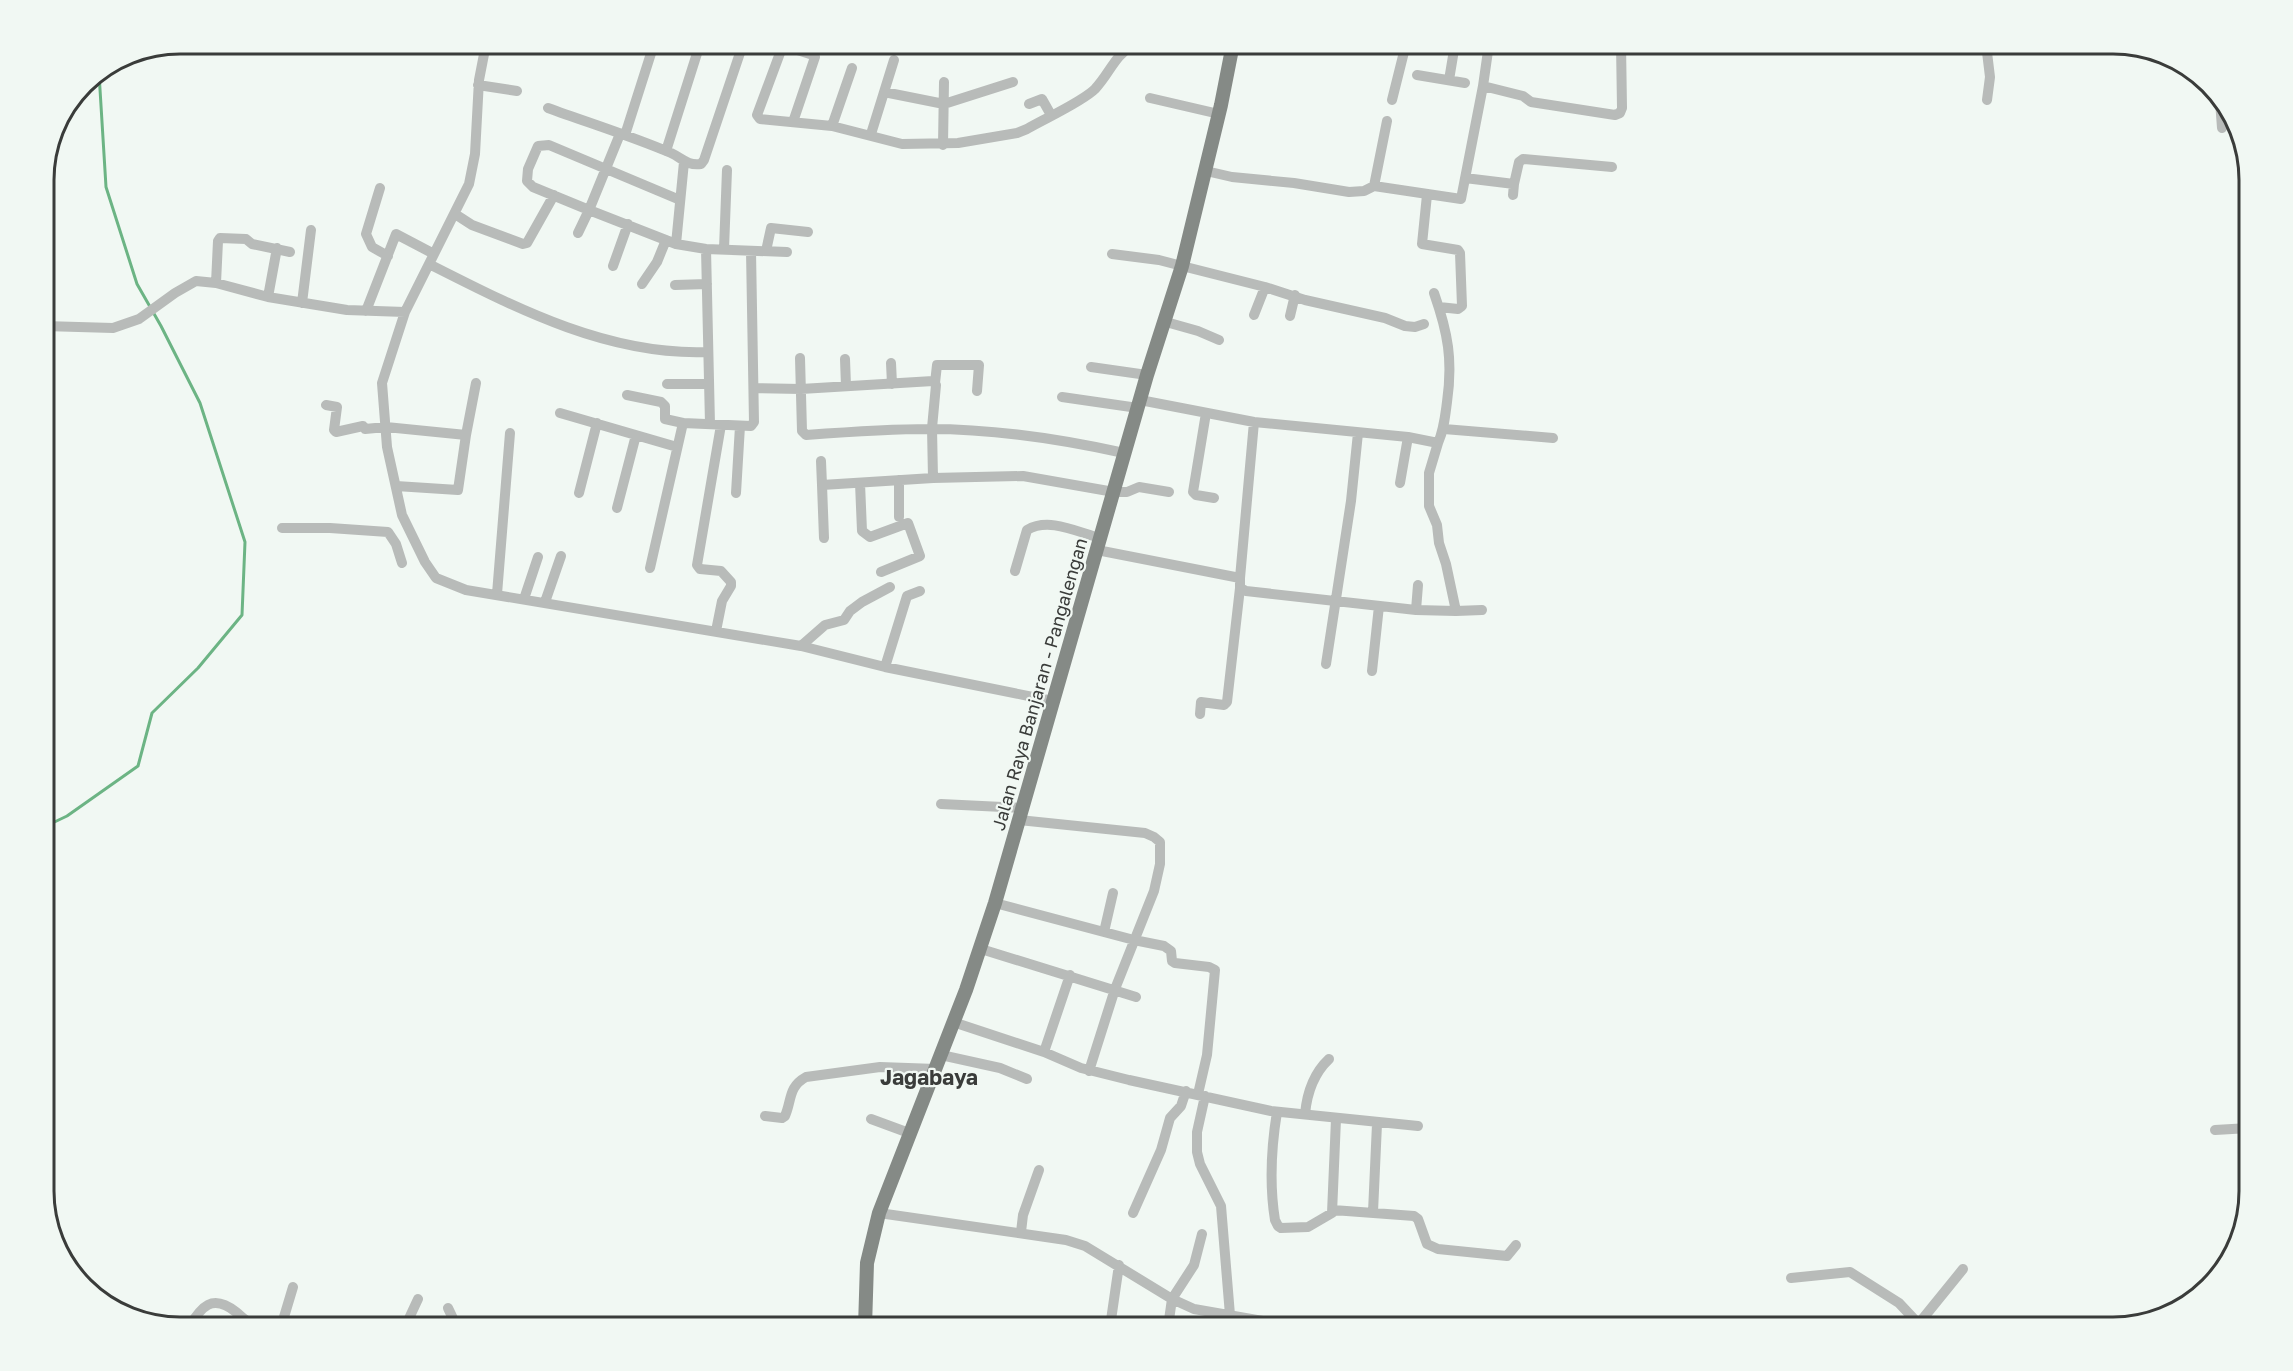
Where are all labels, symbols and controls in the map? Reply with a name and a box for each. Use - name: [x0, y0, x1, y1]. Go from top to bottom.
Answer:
- street label: Jalan Raya Banjaran - Pangalengan: [987, 535, 1091, 833]
- district label: Jagabaya: [880, 1064, 978, 1090]

